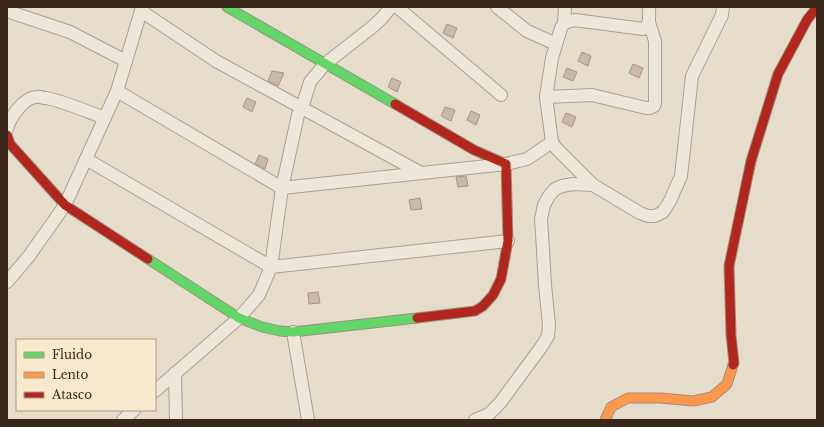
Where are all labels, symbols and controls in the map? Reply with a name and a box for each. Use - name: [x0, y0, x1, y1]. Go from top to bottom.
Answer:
- legend: [16, 339, 156, 411]
- text: Fluido: [52, 347, 92, 362]
- text: Lento: [52, 367, 88, 382]
- text: Atasco: [51, 387, 92, 402]

